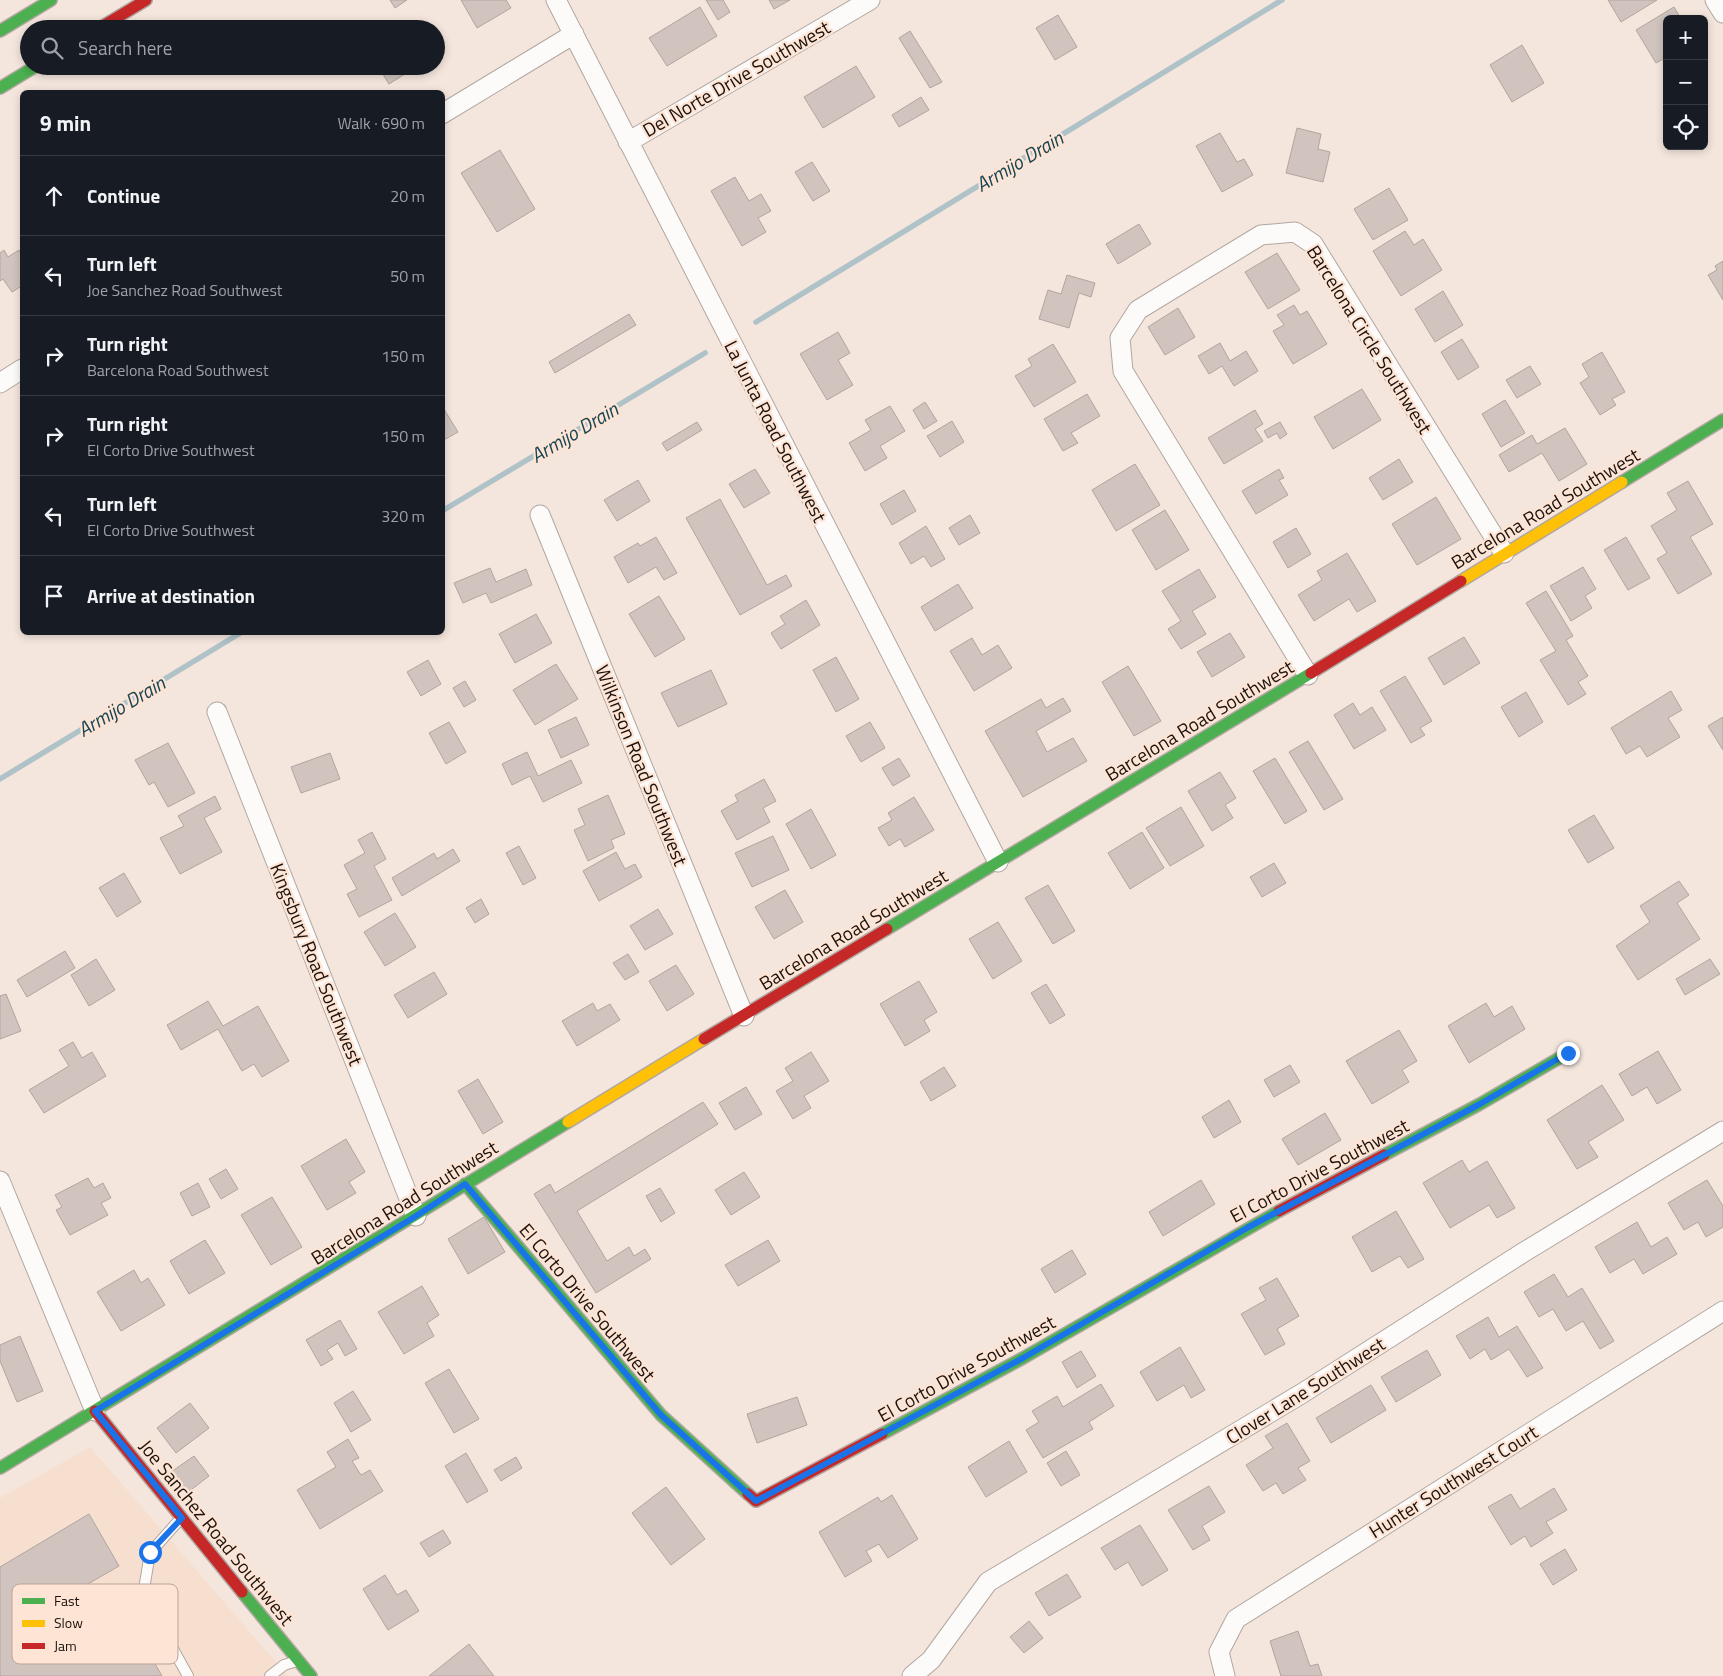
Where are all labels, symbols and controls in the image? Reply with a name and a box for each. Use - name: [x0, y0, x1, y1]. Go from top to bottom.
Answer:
- street label: Del Norte Drive Southwest: [637, 12, 836, 144]
- map controls: [1663, 15, 1708, 150]
- button: +: [1663, 15, 1708, 60]
- search box: [20, 20, 445, 75]
- text: Search here: [78, 33, 172, 62]
- icon: search: [38, 34, 66, 62]
- button: −: [1663, 60, 1708, 105]
- button: locate: [1663, 105, 1708, 150]
- text: 9 min: [40, 107, 91, 139]
- text: Walk · 690 m: [337, 111, 425, 135]
- water label: Armijo Drain: [969, 122, 1070, 199]
- text: Continue: [87, 181, 160, 210]
- icon: ahead: [40, 182, 68, 210]
- text: 20 m: [390, 184, 425, 208]
- street label: Barcelona Circle Southwest: [1300, 239, 1440, 439]
- text: Turn left: [87, 249, 157, 278]
- icon: left: [40, 262, 68, 290]
- text: 50 m: [390, 264, 425, 288]
- text: Joe Sanchez Road Southwest: [87, 278, 282, 302]
- text: Turn right: [87, 329, 168, 358]
- street label: La Junta Road Southwest: [717, 335, 835, 527]
- icon: right: [40, 342, 68, 370]
- text: 150 m: [381, 344, 425, 368]
- text: Barcelona Road Southwest: [87, 358, 269, 382]
- water label: Armijo Drain: [524, 393, 625, 470]
- text: Turn right: [87, 409, 168, 438]
- icon: right: [40, 422, 68, 450]
- text: 150 m: [381, 424, 425, 448]
- text: El Corto Drive Southwest: [87, 438, 255, 462]
- street label: Barcelona Road Southwest: [1445, 440, 1645, 576]
- text: Turn left: [87, 489, 157, 518]
- icon: left: [40, 502, 68, 530]
- text: 320 m: [381, 504, 425, 528]
- text: El Corto Drive Southwest: [87, 518, 255, 542]
- text: Arrive at destination: [87, 581, 255, 610]
- icon: arrive: [40, 582, 68, 610]
- street label: Barcelona Road Southwest: [1099, 652, 1299, 788]
- street label: Wilkinson Road Southwest: [588, 660, 696, 870]
- water label: Armijo Drain: [71, 667, 172, 744]
- street label: Kingsbury Road Southwest: [263, 859, 371, 1070]
- street label: Barcelona Road Southwest: [753, 861, 953, 997]
- route end: [1557, 1042, 1580, 1065]
- street label: El Corto Drive Southwest: [1224, 1110, 1414, 1230]
- street label: Barcelona Road Southwest: [305, 1132, 503, 1271]
- street label: El Corto Drive Southwest: [513, 1216, 663, 1388]
- street label: El Corto Drive Southwest: [872, 1307, 1060, 1429]
- street label: Clover Lane Southwest: [1220, 1329, 1391, 1451]
- street label: Hunter Southwest Court: [1363, 1417, 1543, 1545]
- street label: Joe Sanchez Road Southwest: [133, 1433, 302, 1632]
- route start: [139, 1541, 162, 1564]
- legend: [12, 1584, 178, 1664]
- text: Fast: [54, 1590, 79, 1611]
- text: Slow: [54, 1612, 83, 1633]
- text: Jam: [54, 1635, 77, 1656]

